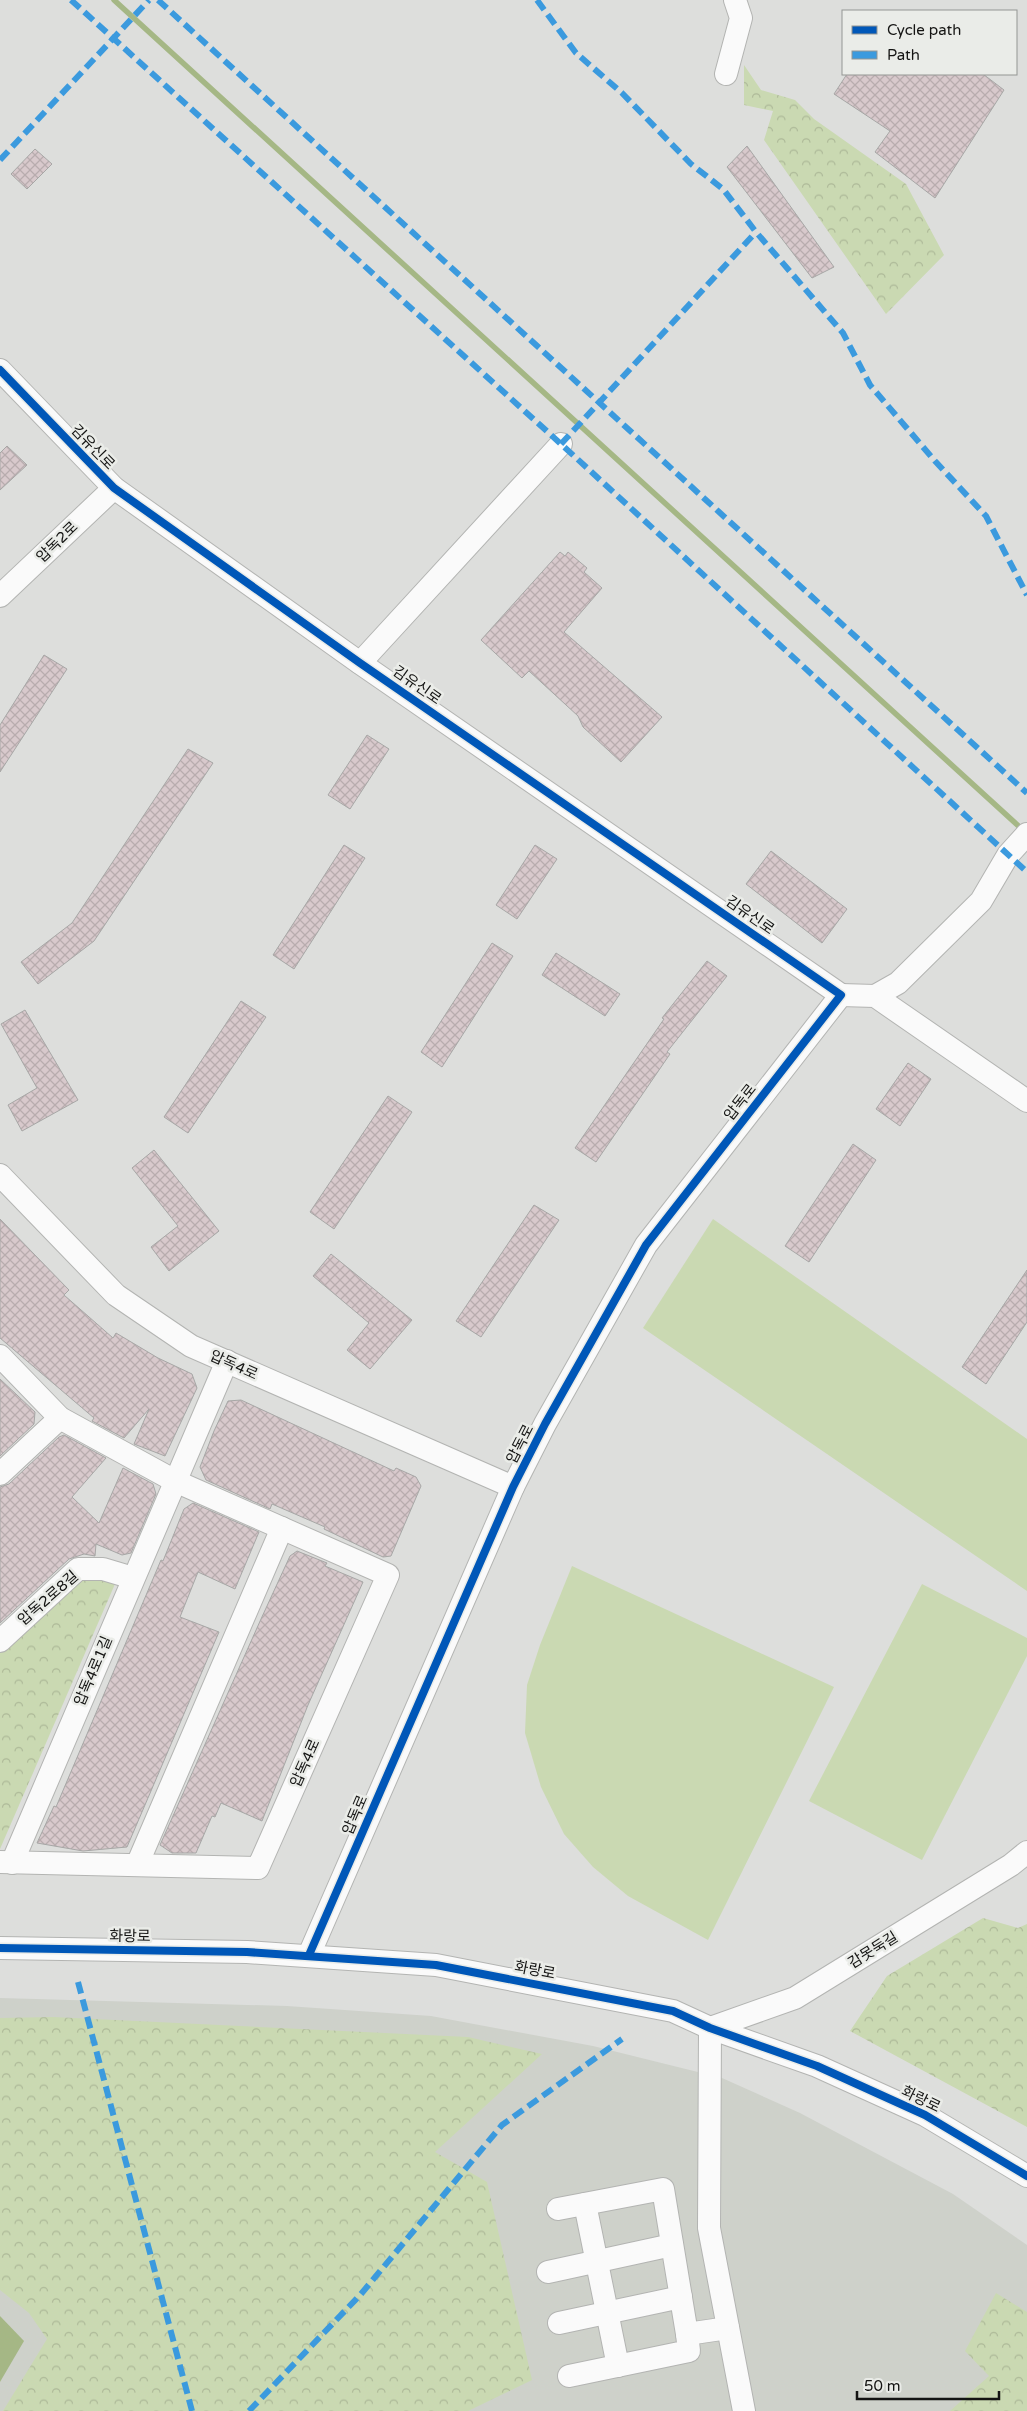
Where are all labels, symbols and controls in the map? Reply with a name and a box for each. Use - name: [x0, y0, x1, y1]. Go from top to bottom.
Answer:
- legend: [842, 10, 1017, 75]
- text: Cycle path: [887, 21, 961, 39]
- text: Path: [887, 46, 920, 64]
- street label: 김유신로: [67, 421, 119, 473]
- street label: 압독2로: [32, 518, 82, 566]
- street label: 김유신로: [389, 662, 445, 708]
- street label: 김유신로: [722, 892, 778, 938]
- street label: 압독로: [720, 1080, 760, 1124]
- street label: 압독4로: [207, 1346, 261, 1384]
- street label: 압독로: [503, 1421, 537, 1467]
- street label: 압독2로8길: [14, 1567, 82, 1629]
- street label: 압독4로1길: [70, 1633, 116, 1709]
- street label: 압독4로: [286, 1736, 324, 1790]
- street label: 압독로: [339, 1792, 371, 1838]
- street label: 화랑로: [109, 1927, 151, 1945]
- street label: 감못둑길: [845, 1928, 901, 1972]
- street label: 화랑로: [513, 1957, 557, 1983]
- street label: 화랑로: [898, 2082, 944, 2116]
- scale bar: [857, 2368, 1000, 2400]
- text: 50 m: [864, 2377, 901, 2395]

